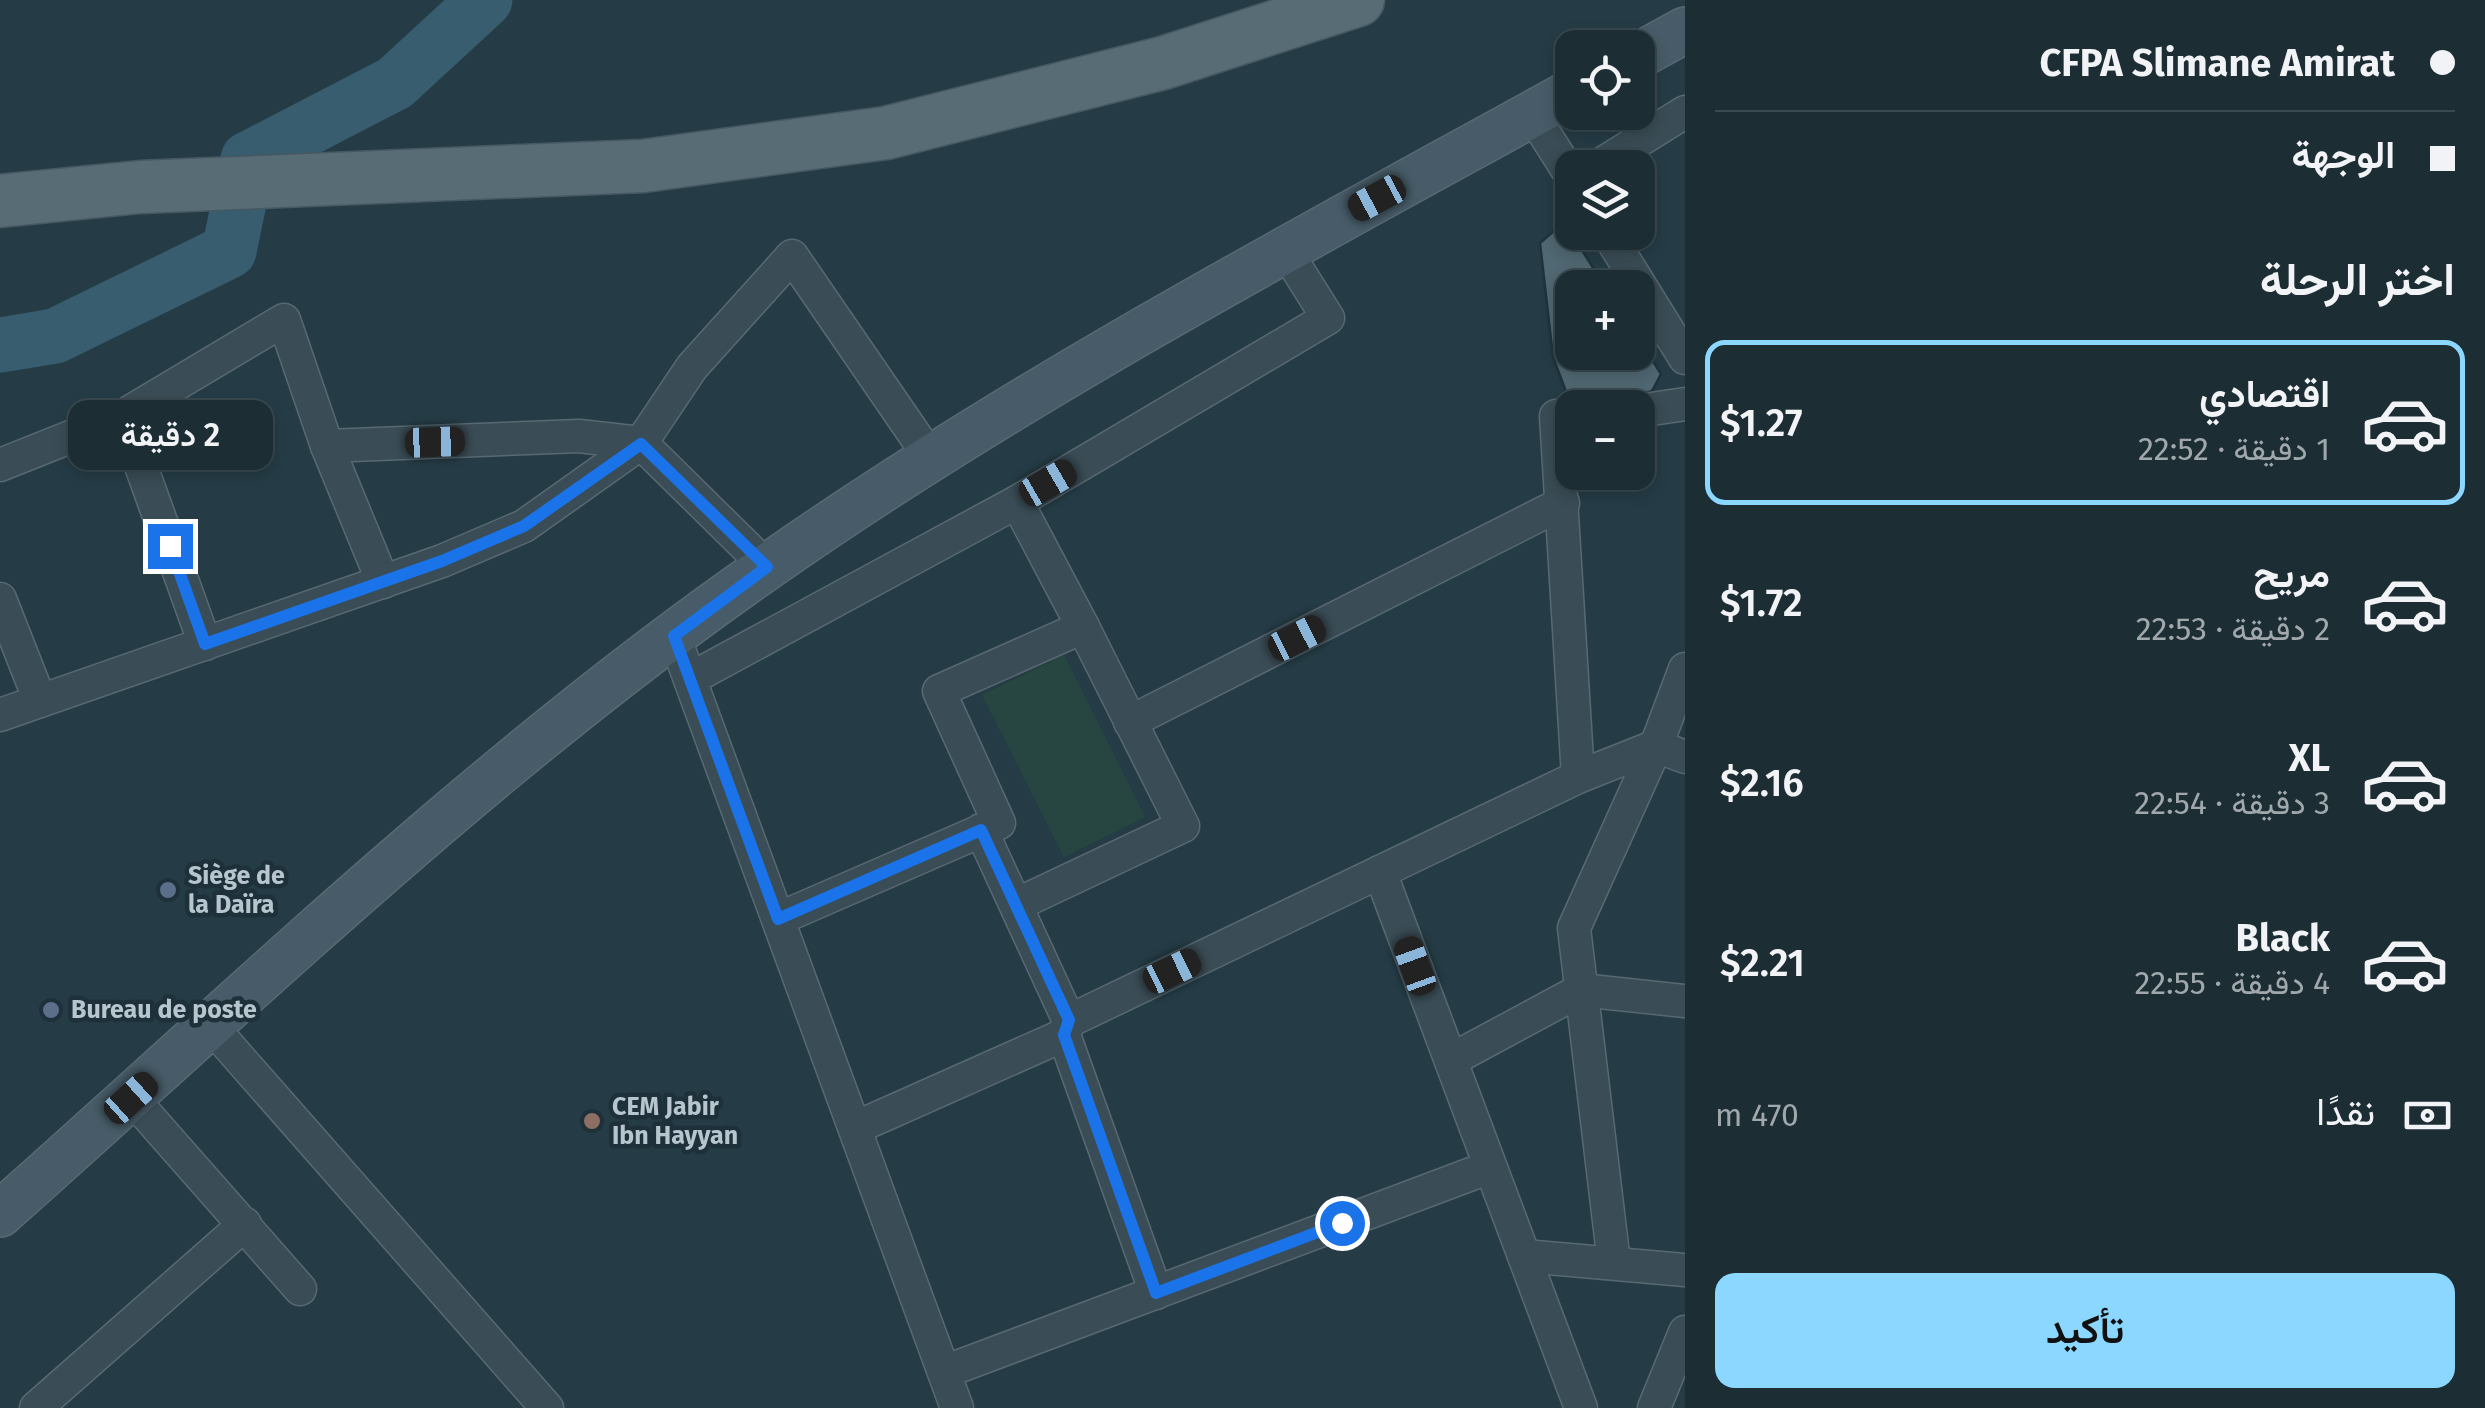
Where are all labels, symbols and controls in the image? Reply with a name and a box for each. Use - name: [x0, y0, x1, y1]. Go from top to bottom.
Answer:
- map controls: [1555, 30, 1655, 490]
- button: locate: [1555, 30, 1655, 130]
- text: CFPA Slimane Amirat: [2039, 40, 2395, 86]
- text: الوجهة: [2292, 132, 2395, 178]
- button: layers: [1555, 150, 1655, 250]
- car: [1343, 171, 1411, 225]
- text: اختر الرحلة: [2260, 253, 2455, 307]
- button: +: [1555, 270, 1655, 370]
- text: اقتصادي: [2199, 371, 2330, 417]
- icon: car: [2360, 378, 2450, 468]
- button: −: [1555, 390, 1655, 490]
- text: $1.27: [1720, 400, 1803, 446]
- callout: 2 دقيقة: [68, 401, 272, 471]
- text: 2 دقيقة: [121, 416, 220, 454]
- car: [404, 426, 466, 458]
- text: 1 دقيقة · 22:52: [2138, 430, 2330, 468]
- car: [1015, 455, 1081, 511]
- route end: [148, 524, 193, 569]
- text: مريح: [2254, 551, 2330, 597]
- icon: car: [2360, 558, 2450, 648]
- text: $1.72: [1720, 580, 1803, 626]
- text: 2 دقيقة · 22:53: [2136, 610, 2330, 648]
- car: [1263, 611, 1331, 665]
- text: XL: [2288, 735, 2330, 781]
- icon: car: [2360, 738, 2450, 828]
- text: $2.16: [1720, 760, 1804, 806]
- text: 3 دقيقة · 22:54: [2134, 784, 2330, 822]
- place label: Siège de la Daïra: [188, 861, 285, 920]
- marker: Siège de la Daïra: [157, 879, 179, 901]
- text: Black: [2235, 915, 2330, 961]
- icon: car: [2360, 918, 2450, 1008]
- car: [1391, 933, 1439, 999]
- text: $2.21: [1720, 940, 1805, 986]
- car: [1138, 944, 1206, 998]
- text: 4 دقيقة · 22:55: [2134, 964, 2330, 1002]
- place label: Bureau de poste: [71, 995, 257, 1025]
- marker: Bureau de poste: [40, 999, 62, 1021]
- car: [99, 1067, 163, 1129]
- icon: cash: [2400, 1088, 2455, 1143]
- text: نقدًا: [2316, 1089, 2375, 1135]
- place label: CEM Jabir Ibn Hayyan: [612, 1092, 738, 1151]
- text: 470 m: [1715, 1096, 1799, 1134]
- marker: CEM Jabir Ibn Hayyan: [581, 1110, 603, 1132]
- route start: [1320, 1201, 1365, 1246]
- button: تأكيد: [1715, 1273, 2455, 1388]

